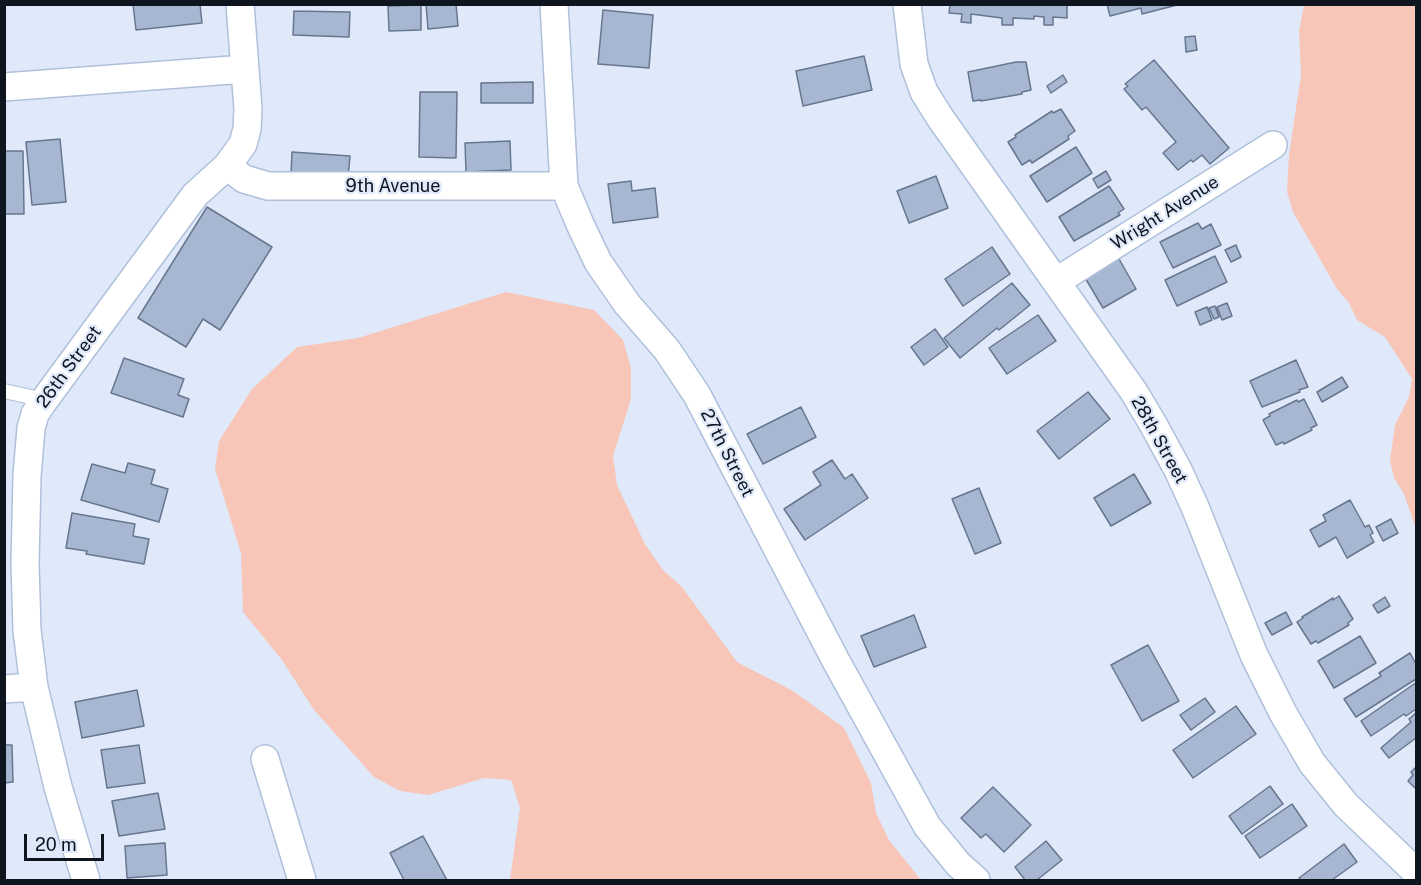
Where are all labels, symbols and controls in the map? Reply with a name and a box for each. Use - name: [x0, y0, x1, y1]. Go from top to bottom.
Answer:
- street label: Wright Avenue: [1107, 171, 1223, 255]
- street label: 9th Avenue: [346, 175, 440, 197]
- street label: 26th Street: [32, 322, 106, 412]
- street label: 28th Street: [1126, 392, 1192, 488]
- street label: 27th Street: [696, 405, 758, 501]
- scale bar: [27, 822, 106, 860]
- text: 20 m: [35, 834, 77, 855]

